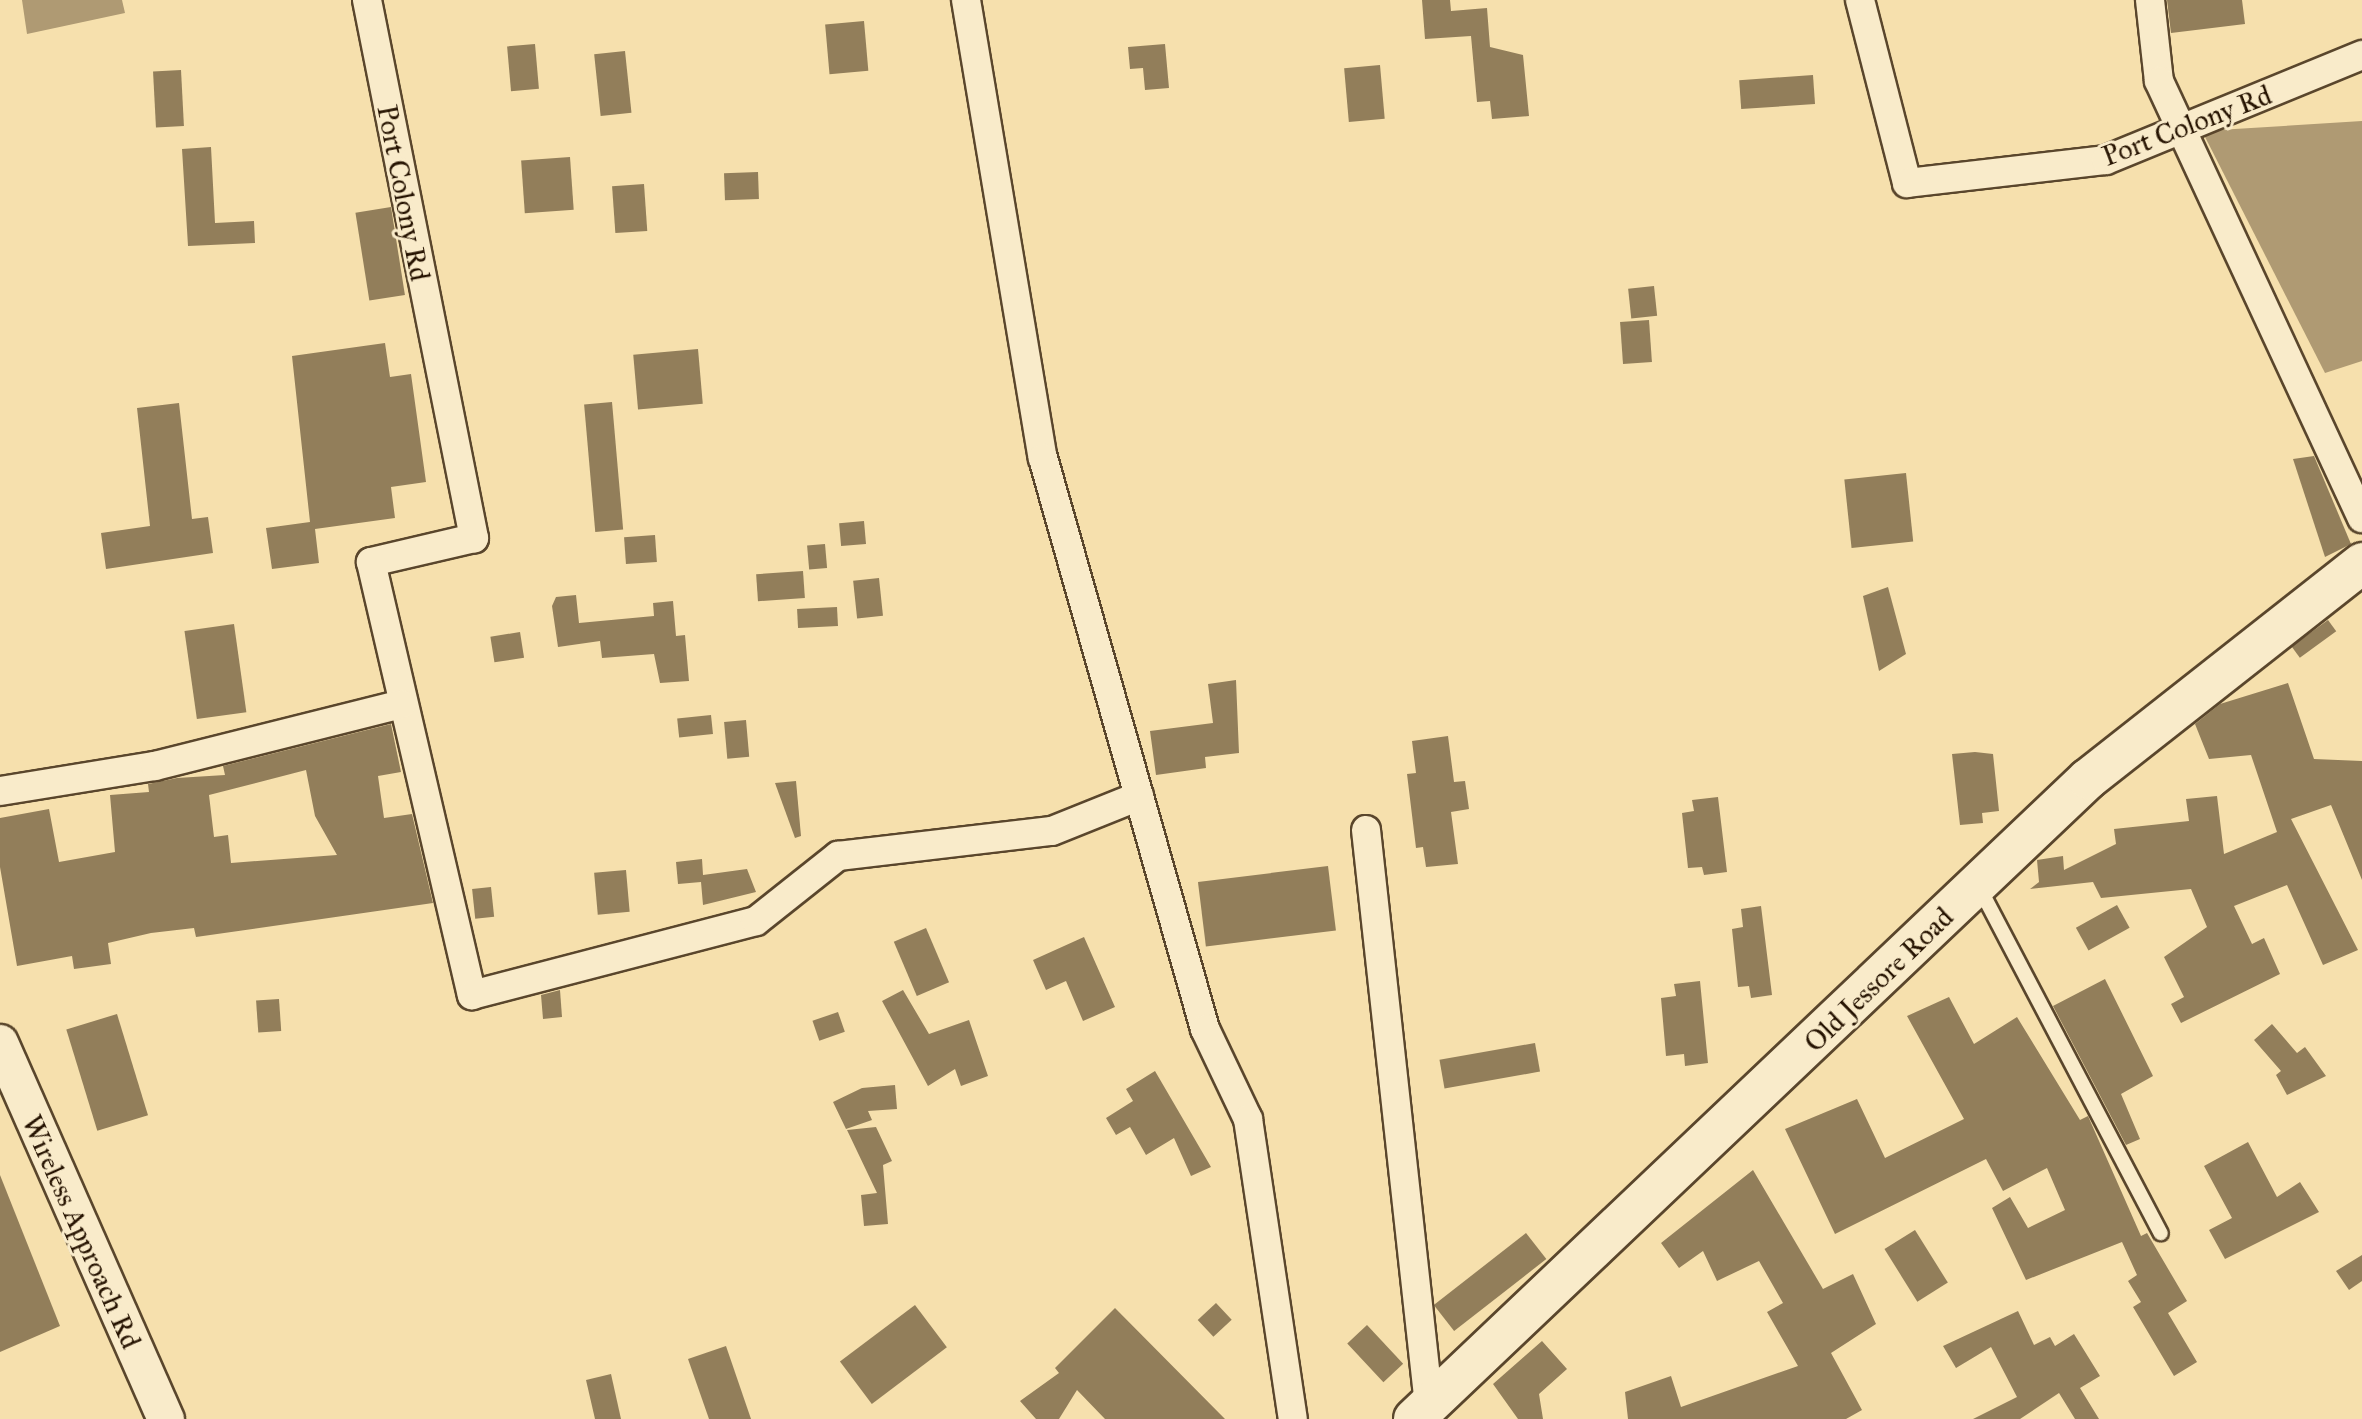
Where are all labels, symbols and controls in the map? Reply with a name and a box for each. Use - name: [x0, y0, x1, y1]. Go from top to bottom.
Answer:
- street label: Port Colony Rd: [2098, 78, 2276, 174]
- street label: Port Colony Rd: [369, 102, 437, 284]
- street label: Old Jessore Road: [1798, 901, 1960, 1059]
- street label: Wireless Approach Rd: [14, 1110, 148, 1354]

